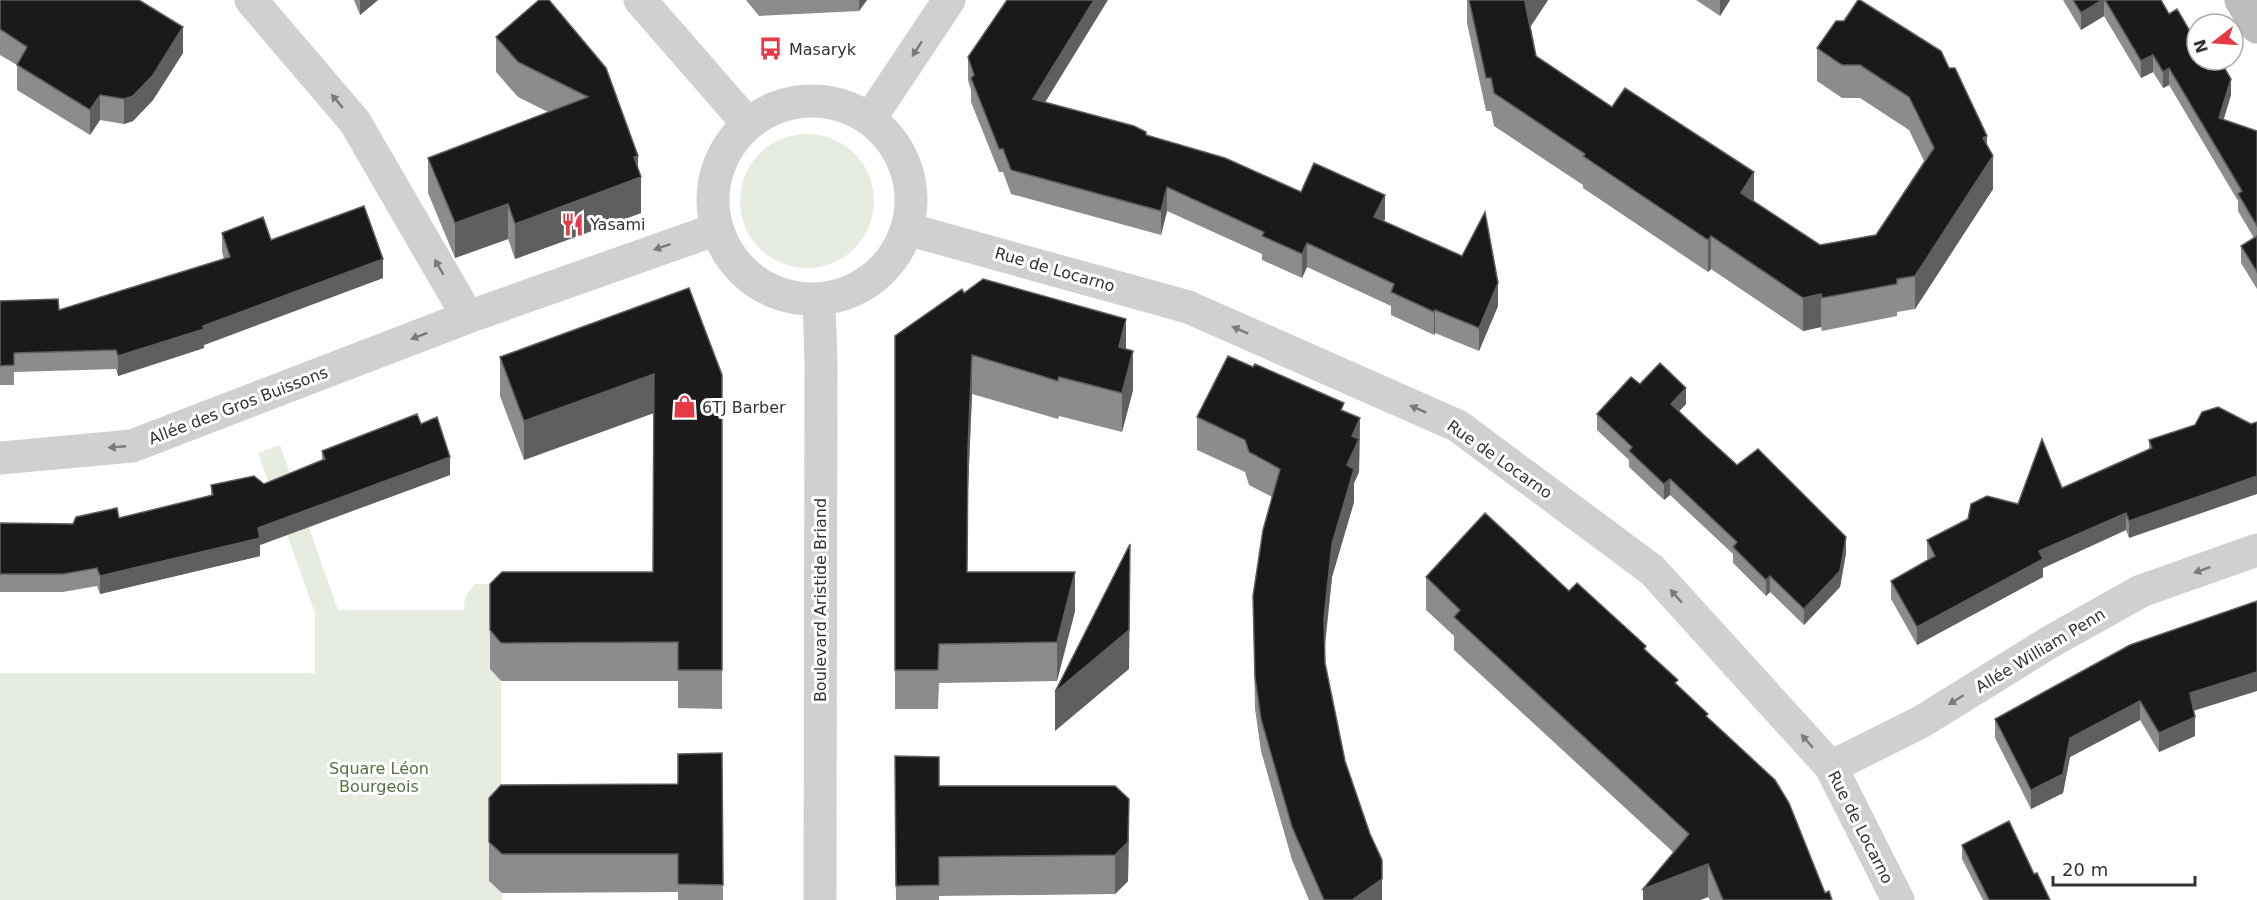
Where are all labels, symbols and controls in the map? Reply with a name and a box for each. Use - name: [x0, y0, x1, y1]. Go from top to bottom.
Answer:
- north arrow: [2185, 12, 2245, 72]
- bus stop icon: Masaryk: [758, 36, 784, 62]
- text: N: [2190, 37, 2212, 55]
- place label: Masaryk: [789, 40, 857, 59]
- one-way arrow: [912, 41, 923, 57]
- one-way arrow: [330, 93, 343, 109]
- restaurant icon: Yasami: [559, 211, 585, 237]
- place label: Yasami: [589, 215, 646, 234]
- one-way arrow: [652, 243, 670, 253]
- street label: Rue de Locarno: [993, 243, 1117, 296]
- one-way arrow: [434, 258, 444, 275]
- one-way arrow: [1231, 325, 1248, 334]
- one-way arrow: [410, 332, 428, 341]
- street label: Allée des Gros Buissons: [146, 362, 330, 448]
- shop icon: 6TJ Barber: [671, 394, 697, 420]
- place label: 6TJ Barber: [702, 398, 786, 417]
- one-way arrow: [1409, 404, 1426, 413]
- street label: Rue de Locarno: [1444, 416, 1556, 503]
- one-way arrow: [108, 443, 127, 452]
- street label: Boulevard Aristide Briand: [811, 498, 830, 702]
- one-way arrow: [2193, 565, 2211, 575]
- one-way arrow: [1670, 589, 1683, 604]
- street label: Allée William Penn: [1972, 604, 2108, 697]
- one-way arrow: [1948, 694, 1964, 705]
- one-way arrow: [1800, 733, 1814, 748]
- park label: Square Léon Bourgeois: [329, 759, 429, 796]
- street label: Rue de Locarno: [1824, 768, 1897, 887]
- scale bar: [2053, 849, 2196, 887]
- text: 20 m: [2062, 859, 2108, 880]

